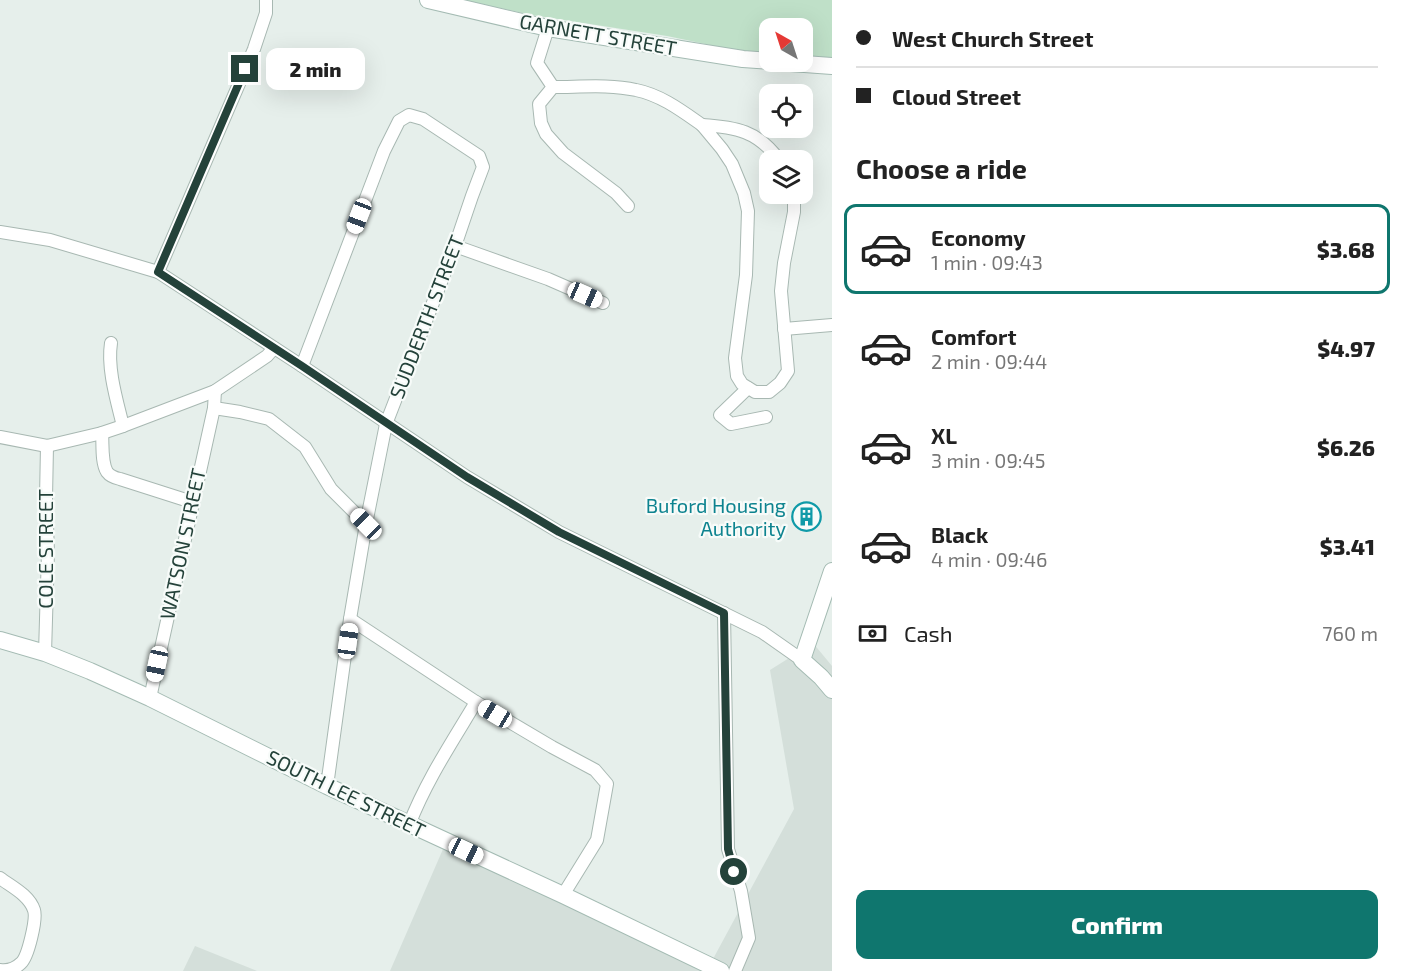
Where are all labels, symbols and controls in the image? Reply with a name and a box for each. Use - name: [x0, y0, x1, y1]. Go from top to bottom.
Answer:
- street label: GARNETT STREET: [518, 8, 679, 60]
- north arrow: [759, 18, 813, 72]
- map controls: [759, 18, 813, 204]
- text: West Church Street: [892, 25, 1093, 51]
- callout: 2 min: [266, 48, 365, 90]
- route end: [231, 55, 258, 82]
- text: 2 min: [290, 57, 341, 81]
- text: Cloud Street: [892, 83, 1021, 109]
- button: locate: [759, 84, 813, 138]
- button: layers: [759, 150, 813, 204]
- text: Choose a ride: [856, 152, 1027, 184]
- car: [344, 196, 374, 236]
- icon: car: [859, 222, 913, 276]
- text: Economy: [931, 224, 1026, 250]
- street label: SUDDERTH STREET: [384, 231, 468, 402]
- text: $3.68: [1317, 236, 1375, 262]
- text: 1 min · 09:43: [931, 250, 1043, 274]
- car: [565, 279, 605, 311]
- icon: car: [859, 321, 913, 375]
- text: Comfort: [931, 323, 1016, 349]
- text: $4.97: [1317, 335, 1375, 361]
- text: 2 min · 09:44: [931, 349, 1047, 373]
- icon: car: [859, 420, 913, 474]
- text: XL: [931, 422, 957, 448]
- text: $6.26: [1317, 434, 1375, 460]
- text: 3 min · 09:45: [931, 448, 1046, 472]
- street label: WATSON STREET: [154, 466, 210, 621]
- street label: COLE STREET: [33, 489, 57, 609]
- place label: Buford Housing Authority: [646, 493, 786, 540]
- building icon: Buford Housing Authority: [791, 501, 823, 533]
- car: [347, 505, 385, 543]
- icon: car: [859, 519, 913, 573]
- text: Black: [931, 521, 988, 547]
- text: $3.41: [1320, 533, 1375, 559]
- text: 4 min · 09:46: [931, 547, 1047, 571]
- icon: cash: [856, 617, 889, 650]
- text: Cash: [904, 620, 953, 646]
- text: 760 m: [1322, 621, 1378, 645]
- car: [337, 622, 359, 660]
- car: [144, 645, 170, 683]
- car: [475, 697, 515, 731]
- street label: SOUTH LEE STREET: [263, 744, 430, 842]
- car: [446, 835, 486, 867]
- route start: [720, 858, 747, 885]
- button: Confirm: [856, 890, 1378, 959]

